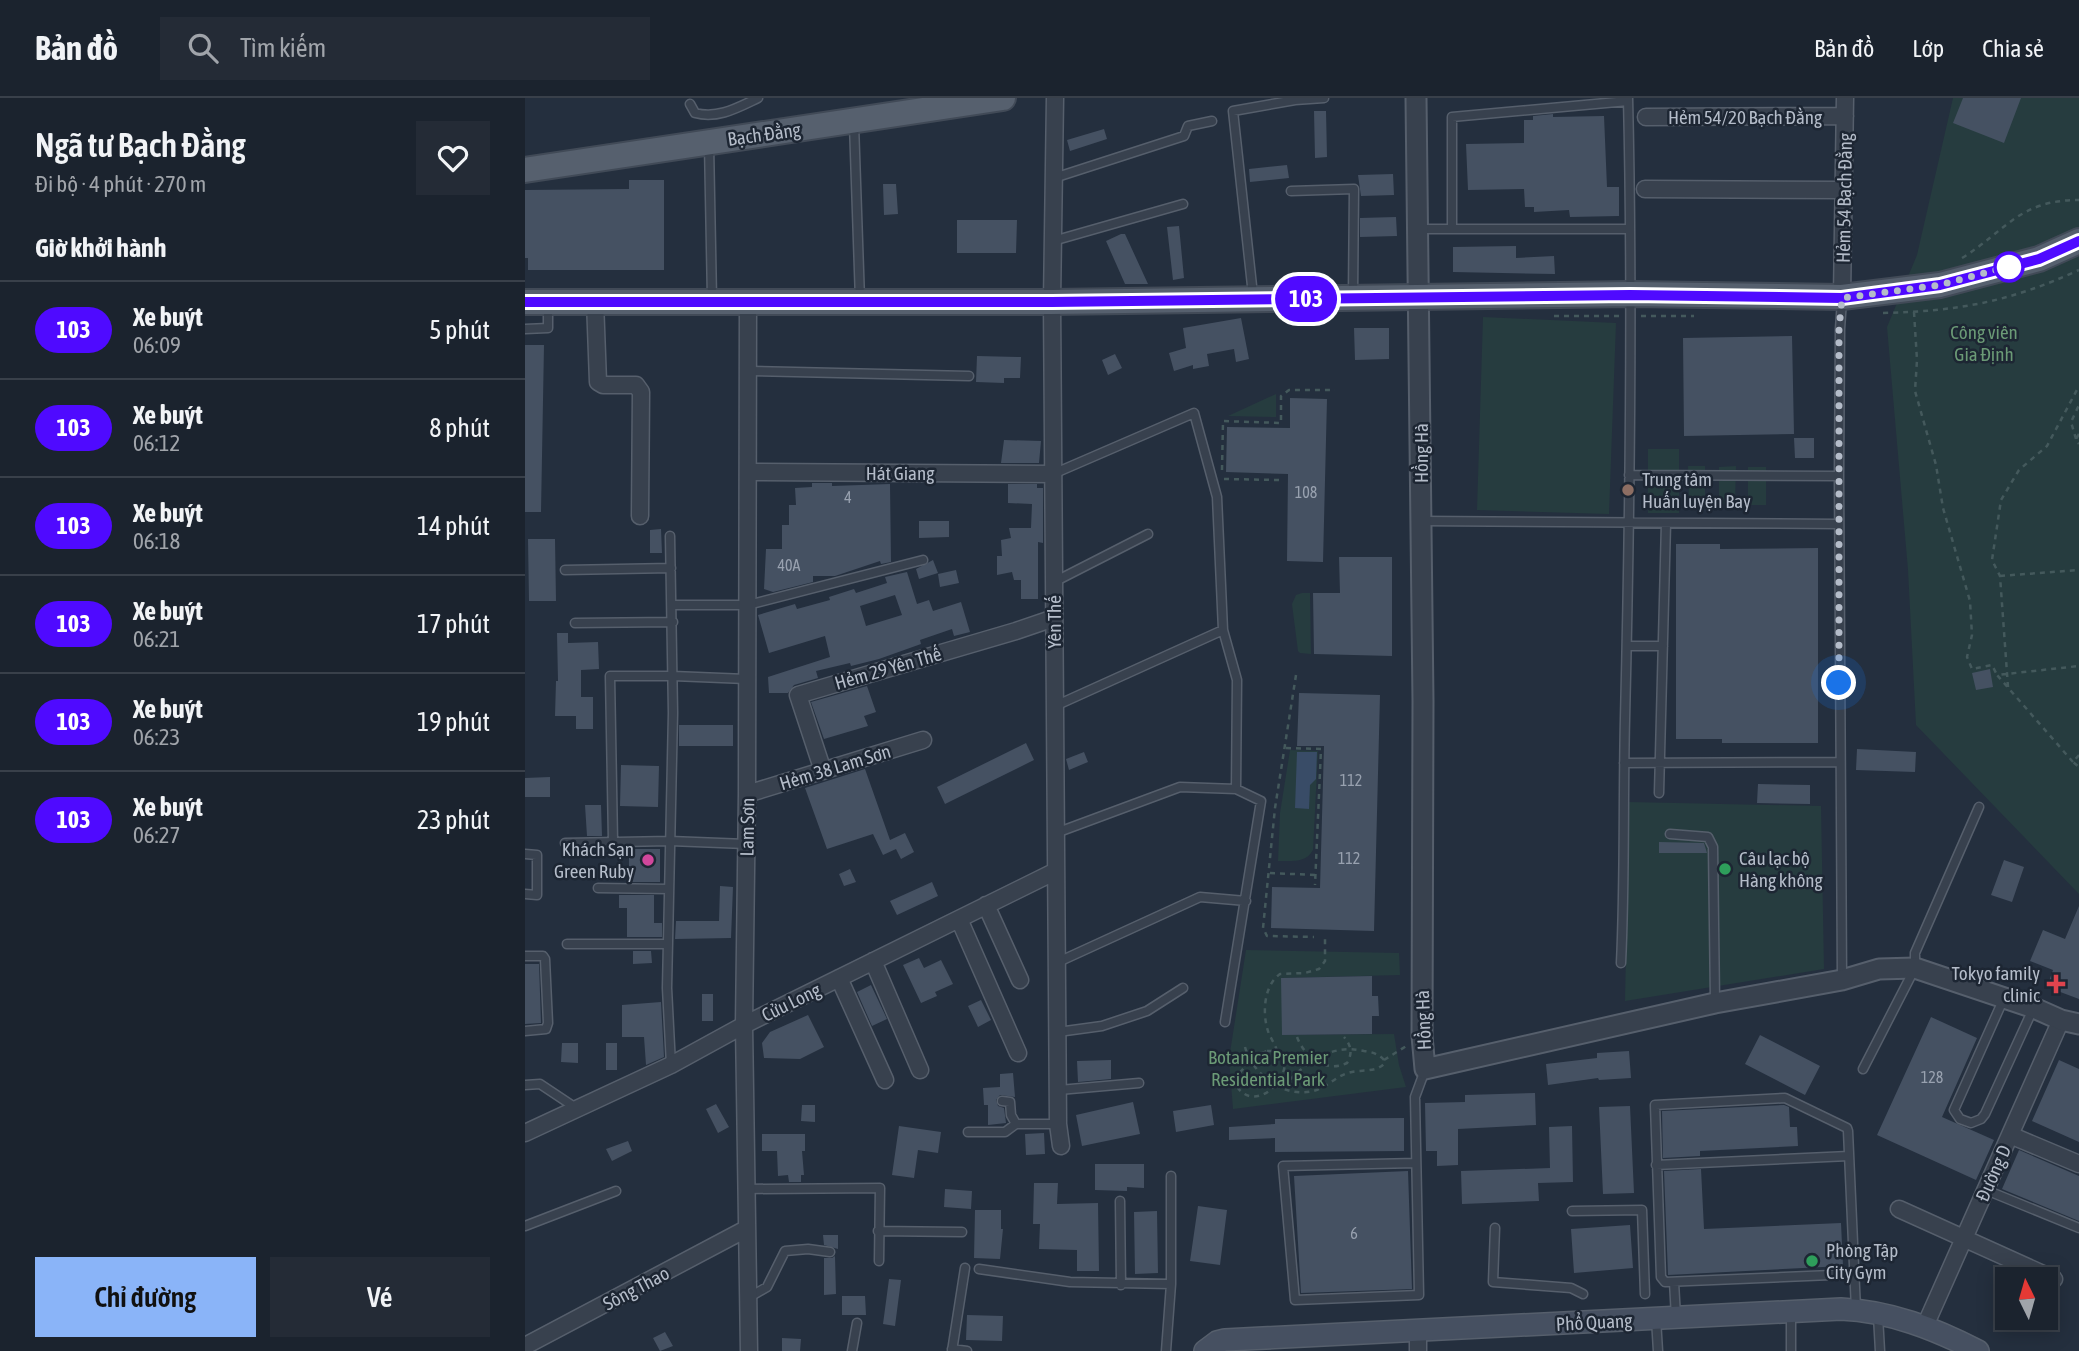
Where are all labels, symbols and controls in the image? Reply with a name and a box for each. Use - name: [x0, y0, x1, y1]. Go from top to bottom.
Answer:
- search box: [160, 17, 650, 80]
- text: Bản đồ: [35, 29, 118, 67]
- icon: search: [184, 29, 222, 67]
- text: Tìm kiếm: [240, 33, 326, 63]
- text: Bản đồ: [1814, 35, 1874, 62]
- text: Lớp: [1912, 35, 1944, 62]
- text: Chia sẻ: [1982, 35, 2044, 62]
- street label: Hẻm 54/20 Bạch Đằng: [1668, 106, 1823, 128]
- street label: Bạch Đằng: [726, 118, 803, 150]
- button: heart: [416, 121, 490, 195]
- text: Ngã tư Bạch Đằng: [35, 126, 246, 164]
- street label: Hẻm 54 Bạch Đằng: [1832, 132, 1856, 263]
- text: Đi bộ · 4 phút · 270 m: [35, 171, 206, 197]
- text: Giờ khởi hành: [35, 233, 166, 263]
- unlabelled marker: [1994, 252, 2024, 282]
- line badge: 103: [1266, 276, 1346, 322]
- text: 103: [1289, 285, 1323, 312]
- text: Xe buýt: [133, 302, 203, 332]
- text: 5 phút: [429, 315, 490, 345]
- text: 103: [57, 316, 90, 343]
- park label: Công viên Gia Định: [1950, 321, 2018, 365]
- text: 06:09: [133, 332, 181, 358]
- text: Xe buýt: [133, 400, 203, 430]
- text: 8 phút: [429, 413, 490, 443]
- text: 103: [57, 414, 90, 441]
- street label: Hồng Hà: [1410, 423, 1432, 483]
- text: 06:12: [133, 430, 180, 456]
- street label: Hát Giang: [866, 462, 935, 484]
- place label: Trung tâm Huấn luyện Bay: [1642, 468, 1751, 512]
- marker: Trung tâm Huấn luyện Bay: [1620, 482, 1636, 498]
- house number: 108: [1295, 483, 1317, 501]
- house number: 4: [844, 488, 852, 506]
- text: Xe buýt: [133, 498, 203, 528]
- text: 14 phút: [417, 511, 490, 541]
- text: 103: [57, 512, 90, 539]
- text: 06:18: [133, 528, 180, 554]
- house number: 40A: [778, 556, 801, 574]
- street label: Yên Thế: [1043, 595, 1065, 649]
- text: Xe buýt: [133, 596, 203, 626]
- text: 17 phút: [417, 609, 490, 639]
- text: 103: [57, 610, 90, 637]
- text: 06:21: [133, 626, 180, 652]
- street label: Hẻm 29 Yên Thế: [832, 642, 944, 694]
- your location: [1821, 665, 1856, 700]
- text: Xe buýt: [133, 694, 203, 724]
- text: 19 phút: [417, 707, 490, 737]
- text: 103: [57, 708, 90, 735]
- text: 06:23: [133, 724, 180, 750]
- street label: Hẻm 38 Lam Sơn: [777, 740, 893, 794]
- house number: 112: [1340, 771, 1362, 789]
- text: Xe buýt: [133, 792, 203, 822]
- street label: Lam Sơn: [735, 798, 759, 856]
- text: 23 phút: [417, 805, 490, 835]
- text: 103: [57, 806, 90, 833]
- text: 06:27: [133, 822, 180, 848]
- place label: Khách Sạn Green Ruby: [554, 838, 634, 882]
- place label: Câu lạc bộ Hàng không: [1739, 847, 1824, 891]
- house number: 112: [1338, 849, 1360, 867]
- marker: Khách Sạn Green Ruby: [640, 852, 656, 868]
- marker: Câu lạc bộ Hàng không: [1717, 861, 1733, 877]
- place label: Tokyo family clinic: [1952, 962, 2041, 1006]
- marker: Tokyo family clinic: [2046, 974, 2066, 994]
- street label: Cửu Long: [758, 978, 825, 1026]
- street label: Hồng Hà: [1411, 990, 1435, 1050]
- park label: Botanica Premier Residential Park: [1208, 1046, 1328, 1090]
- house number: 128: [1921, 1068, 1943, 1086]
- street label: Đường D: [1971, 1141, 2015, 1205]
- house number: 6: [1350, 1224, 1358, 1242]
- place label: Phòng Tập City Gym: [1826, 1239, 1898, 1283]
- marker: Phòng Tập City Gym: [1804, 1253, 1820, 1269]
- button: Chỉ đường: [35, 1257, 256, 1337]
- button: Vé: [270, 1257, 490, 1337]
- street label: Sông Thao: [599, 1261, 673, 1315]
- north arrow: [1995, 1267, 2058, 1330]
- map controls: [1995, 1267, 2058, 1330]
- street label: Phổ Quang: [1555, 1309, 1634, 1335]

